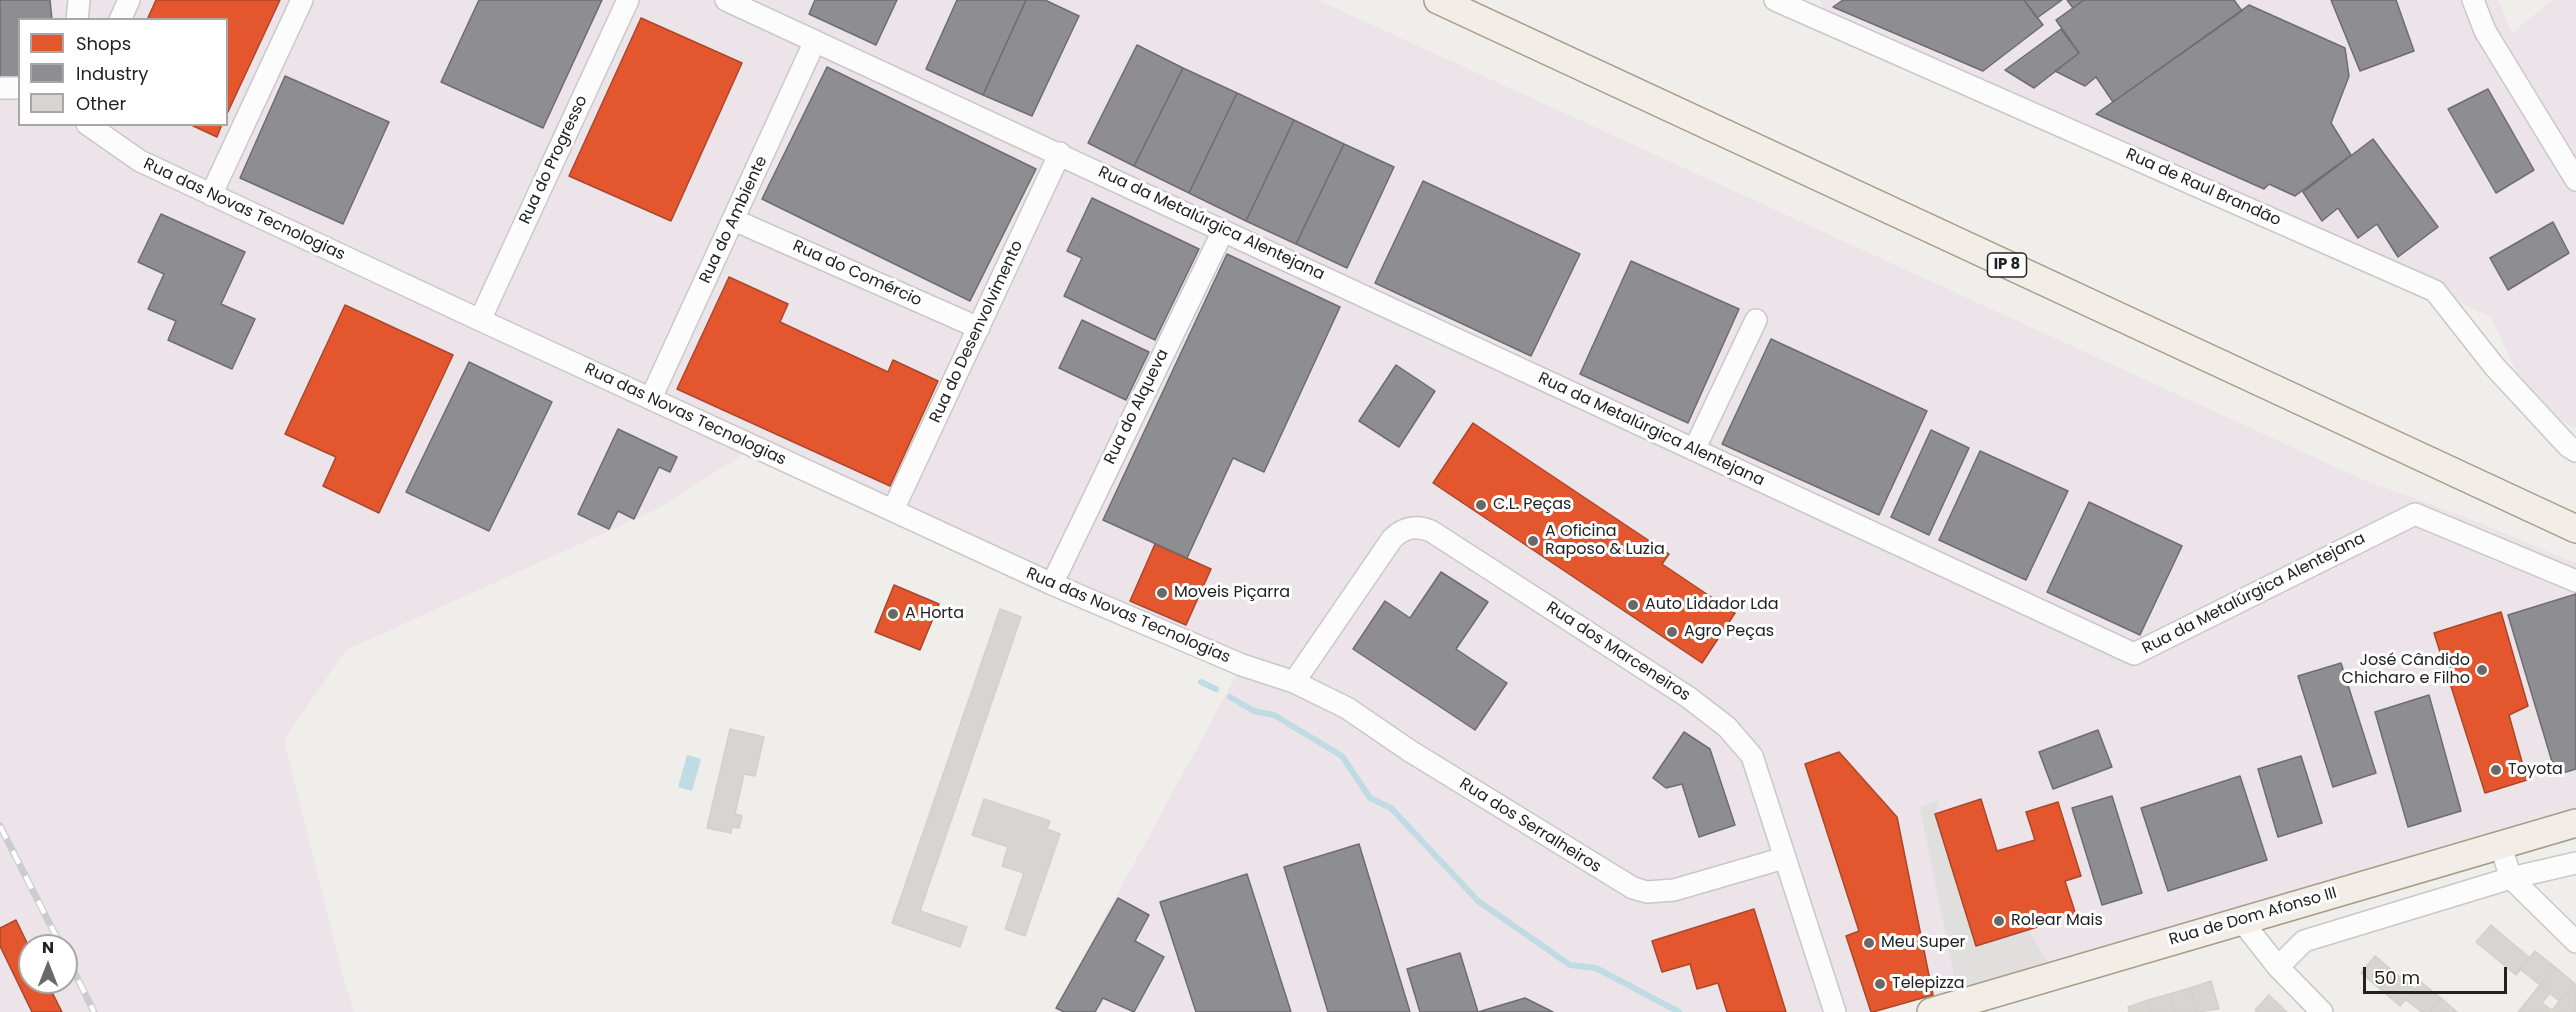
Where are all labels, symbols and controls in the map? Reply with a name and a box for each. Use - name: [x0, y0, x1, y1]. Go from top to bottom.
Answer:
- legend: [18, 18, 228, 126]
- text: Shops: [76, 31, 131, 56]
- text: Industry: [76, 61, 148, 86]
- text: Other: [76, 91, 126, 116]
- street label: Rua do Progresso: [516, 93, 592, 227]
- street label: Rua de Raul Brandão: [2122, 145, 2284, 231]
- street label: Rua do Ambiente: [696, 153, 772, 287]
- street label: Rua das Novas Tecnologias: [140, 155, 348, 265]
- street label: Rua da Metalúrgica Alentejana: [1095, 163, 1327, 285]
- street label: Rua do Comércio: [789, 237, 925, 311]
- street label: Rua do Desenvolvimento: [926, 238, 1028, 426]
- road number: IP 8: [1988, 253, 2026, 277]
- street label: Rua do Alqueva: [1101, 346, 1173, 468]
- street label: Rua das Novas Tecnologias: [581, 360, 789, 470]
- street label: Rua da Metalúrgica Alentejana: [1535, 369, 1767, 491]
- place label: C.L. Peças: [1493, 495, 1571, 515]
- marker: C.L. Peças: [1474, 498, 1488, 512]
- place label: A Oficina Raposo & Luzia: [1545, 522, 1665, 560]
- street label: Rua da Metalúrgica Alentejana: [2139, 529, 2369, 659]
- marker: A Oficina Raposo & Luzia: [1526, 534, 1540, 548]
- street label: Rua das Novas Tecnologias: [1023, 564, 1233, 668]
- place label: Moveis Piçarra: [1174, 583, 1290, 603]
- marker: Moveis Piçarra: [1155, 586, 1169, 600]
- place label: Auto Lidador Lda: [1645, 595, 1779, 615]
- street label: Rua dos Marceneiros: [1542, 598, 1694, 706]
- marker: Auto Lidador Lda: [1626, 598, 1640, 612]
- place label: A Horta: [905, 604, 964, 624]
- marker: A Horta: [886, 607, 900, 621]
- place label: Agro Peças: [1684, 622, 1774, 642]
- marker: Agro Peças: [1665, 625, 1679, 639]
- place label: José Cândido Chicharo e Filho: [2342, 651, 2470, 689]
- marker: José Cândido Chicharo e Filho: [2475, 663, 2489, 677]
- place label: Toyota: [2508, 760, 2563, 780]
- marker: Toyota: [2489, 763, 2503, 777]
- street label: Rua dos Serralheiros: [1456, 775, 1604, 877]
- street label: Rua de Dom Afonso III: [2167, 884, 2339, 950]
- place label: Rolear Mais: [2011, 911, 2103, 931]
- marker: Rolear Mais: [1992, 914, 2006, 928]
- place label: Meu Super: [1881, 933, 1966, 953]
- north arrow: [18, 934, 78, 994]
- text: N: [42, 936, 54, 959]
- marker: Meu Super: [1862, 936, 1876, 950]
- scale bar: [2366, 955, 2510, 993]
- text: 50 m: [2374, 965, 2420, 990]
- place label: Telepizza: [1892, 974, 1965, 994]
- marker: Telepizza: [1873, 977, 1887, 991]

